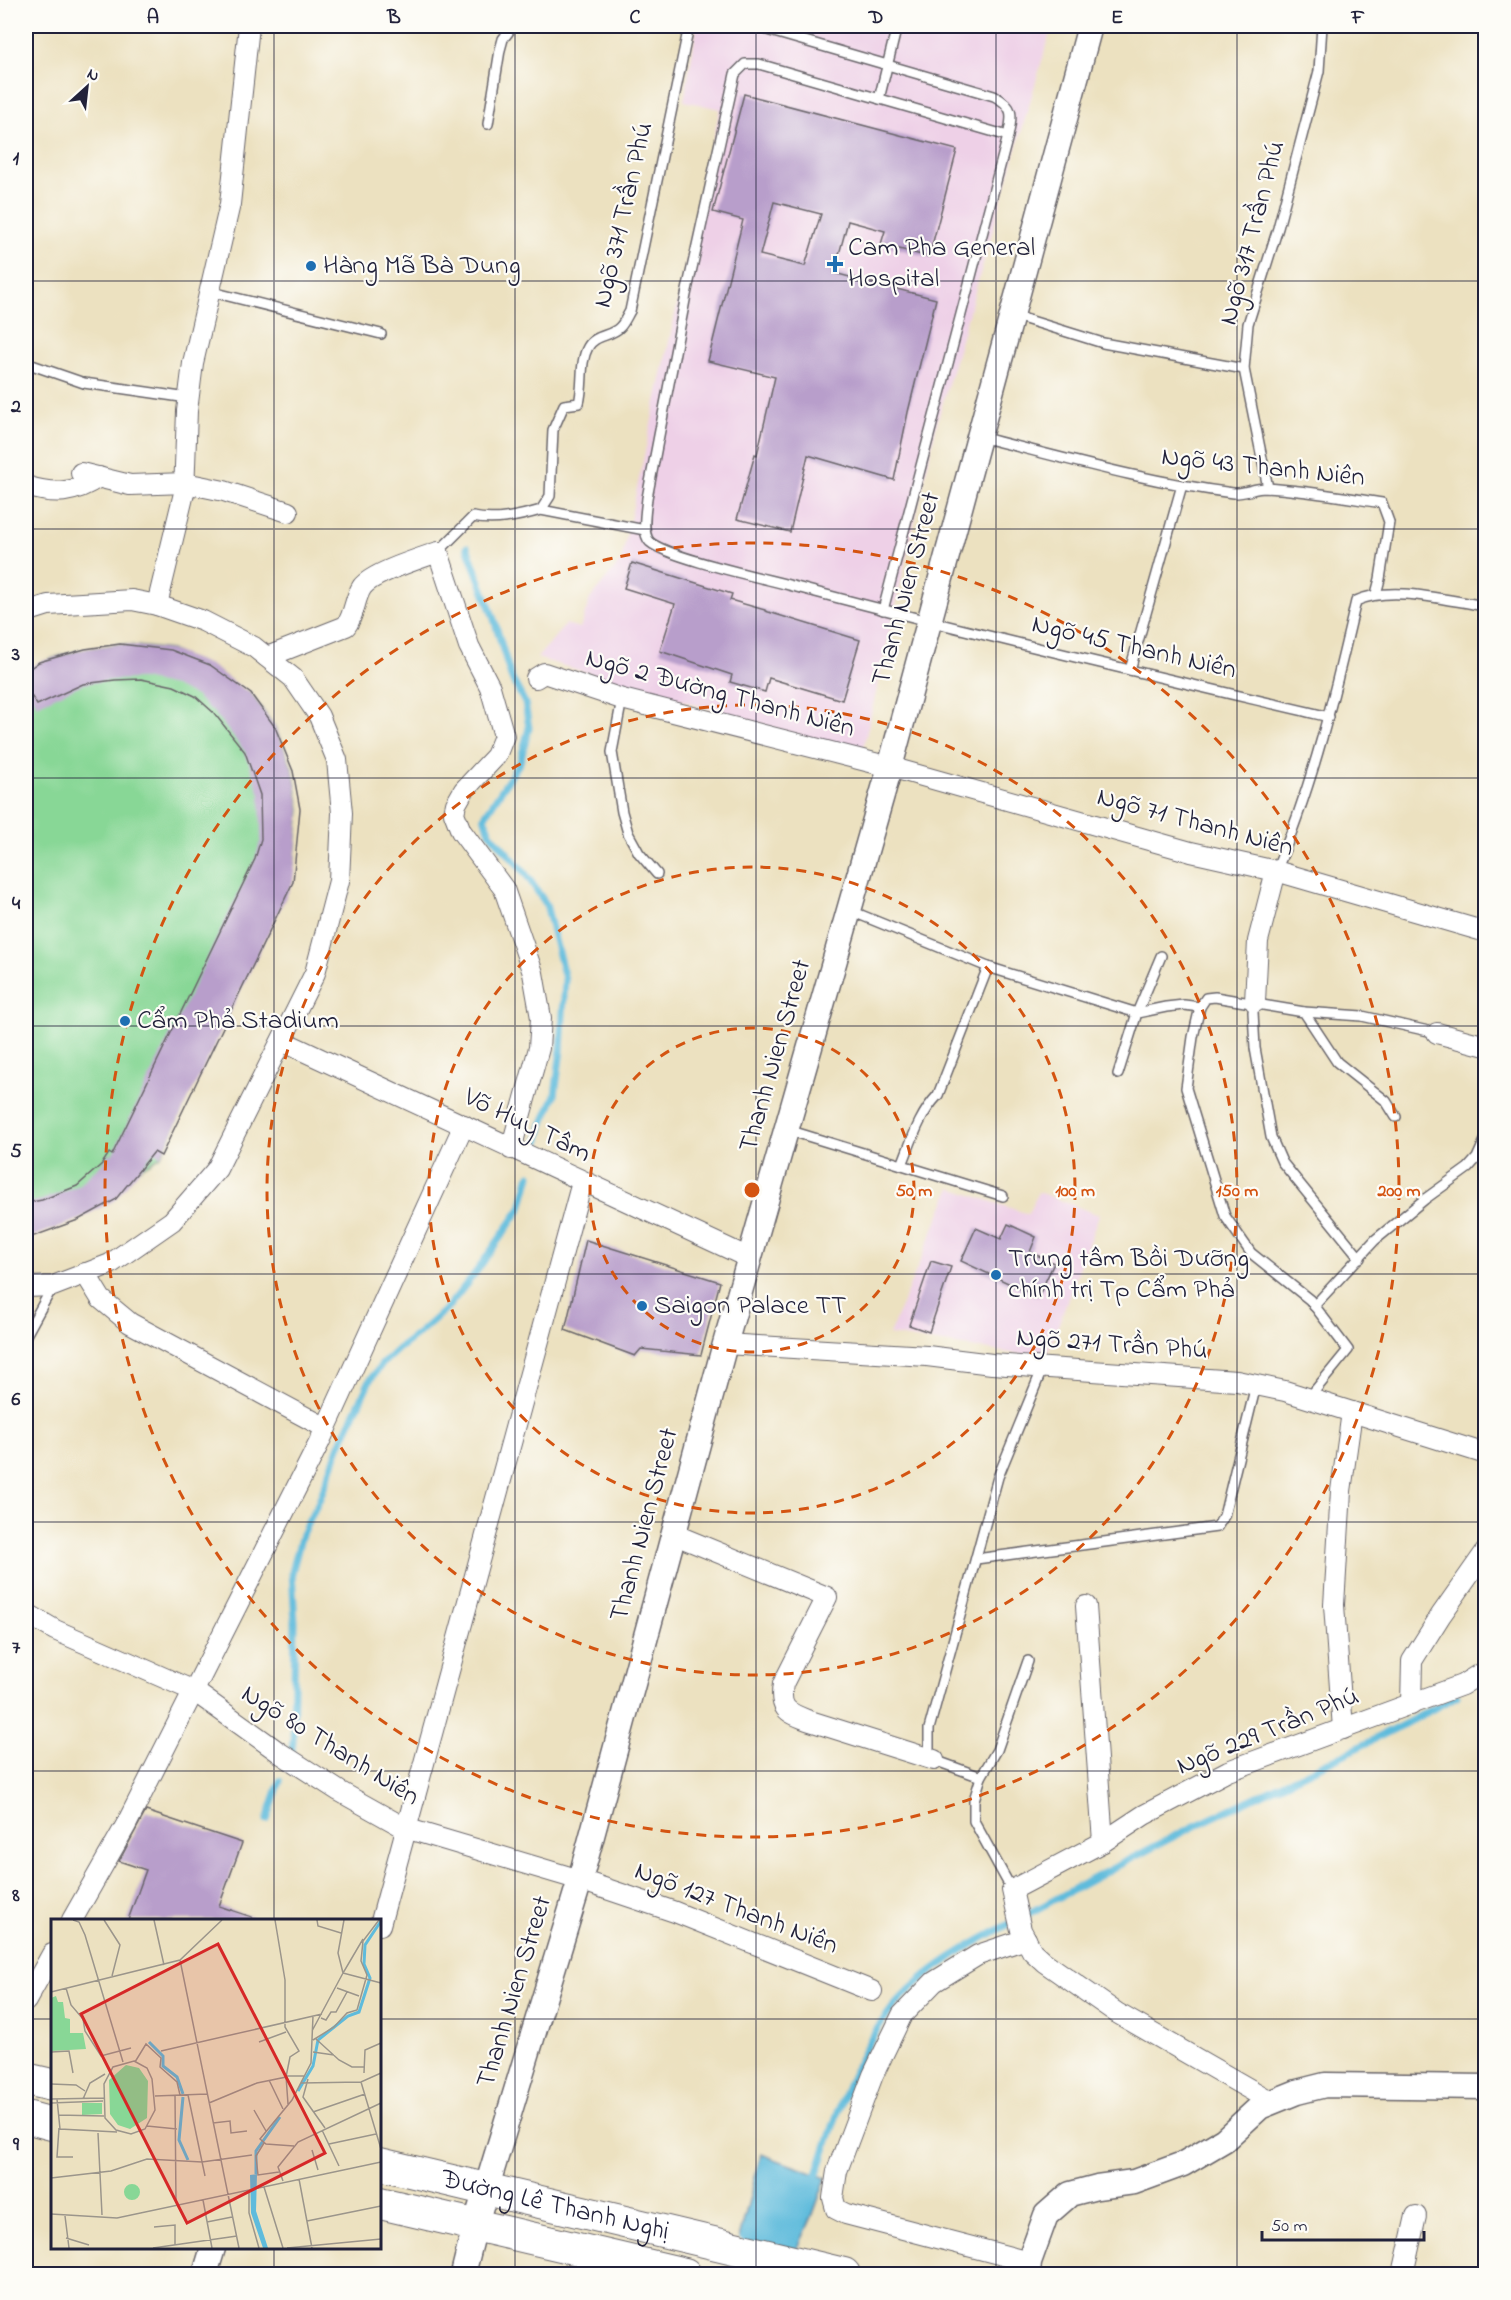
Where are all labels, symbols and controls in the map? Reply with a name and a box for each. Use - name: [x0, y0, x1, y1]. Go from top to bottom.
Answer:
- text: A: [147, 4, 159, 33]
- text: B: [386, 4, 401, 33]
- text: C: [630, 4, 641, 33]
- text: D: [868, 4, 883, 33]
- text: E: [1111, 4, 1123, 33]
- text: F: [1351, 4, 1365, 33]
- north arrow: [57, 57, 117, 117]
- text: N: [83, 62, 103, 89]
- street label: Ngõ 371 Trần Phú: [584, 118, 664, 312]
- street label: Ngõ 317 Trần Phú: [1210, 136, 1296, 330]
- text: 1: [13, 145, 20, 174]
- place label: Cam Pha General Hospital: [848, 229, 1035, 299]
- place label: Hàng Mã Bà Dung: [323, 247, 521, 286]
- marker: Cam Pha General Hospital: [826, 255, 844, 273]
- marker: Hàng Mã Bà Dung: [304, 259, 318, 273]
- text: 2: [10, 393, 21, 422]
- street label: Ngõ 43 Thanh Niên: [1159, 438, 1367, 498]
- street label: Thanh Nien Street: [862, 488, 952, 690]
- street label: Ngõ 45 Thanh Niên: [1028, 606, 1240, 690]
- street label: Ngõ 2 Đường Thanh Niên: [581, 639, 859, 749]
- text: 3: [11, 641, 20, 670]
- street label: Ngõ 71 Thanh Niên: [1092, 778, 1298, 868]
- text: 4: [12, 890, 21, 919]
- street label: Thanh Nien Street: [730, 955, 822, 1157]
- place label: Cẩm Phả Stadium: [137, 1002, 339, 1041]
- marker: Cẩm Phả Stadium: [118, 1014, 132, 1028]
- street label: Võ Huy Tâm: [456, 1078, 597, 1174]
- text: 5: [10, 1138, 22, 1167]
- text: 50 m: [896, 1179, 932, 1205]
- text: 100 m: [1055, 1179, 1095, 1205]
- text: 150 m: [1216, 1179, 1258, 1205]
- text: 200 m: [1377, 1179, 1421, 1205]
- centre of rings: [742, 1180, 762, 1200]
- place label: Trung tâm Bồi Dưỡng chính trị Tp Cẩm Phả: [1008, 1240, 1249, 1310]
- marker: Trung tâm Bồi Dưỡng chính trị Tp Cẩm Phả: [989, 1268, 1003, 1282]
- place label: Saigon Palace TT: [654, 1287, 847, 1326]
- marker: Saigon Palace TT: [635, 1299, 649, 1313]
- street label: Ngõ 271 Trần Phú: [1015, 1319, 1209, 1371]
- text: 6: [12, 1386, 21, 1415]
- street label: Thanh Nien Street: [600, 1424, 690, 1626]
- text: 7: [12, 1634, 21, 1663]
- street label: Ngõ 80 Thanh Niên: [233, 1675, 427, 1817]
- street label: Ngõ 229 Trần Phú: [1171, 1678, 1365, 1786]
- street label: Ngõ 127 Thanh Niên: [629, 1852, 843, 1966]
- text: 8: [11, 1882, 20, 1911]
- street label: Thanh Nien Street: [467, 1891, 563, 2093]
- inset map: [51, 1919, 381, 2249]
- text: 9: [12, 2131, 20, 2160]
- street label: Đường Lê Thanh Nghị: [436, 2159, 673, 2251]
- scale bar: [1262, 2204, 1424, 2242]
- text: 50 m: [1271, 2214, 1308, 2240]

